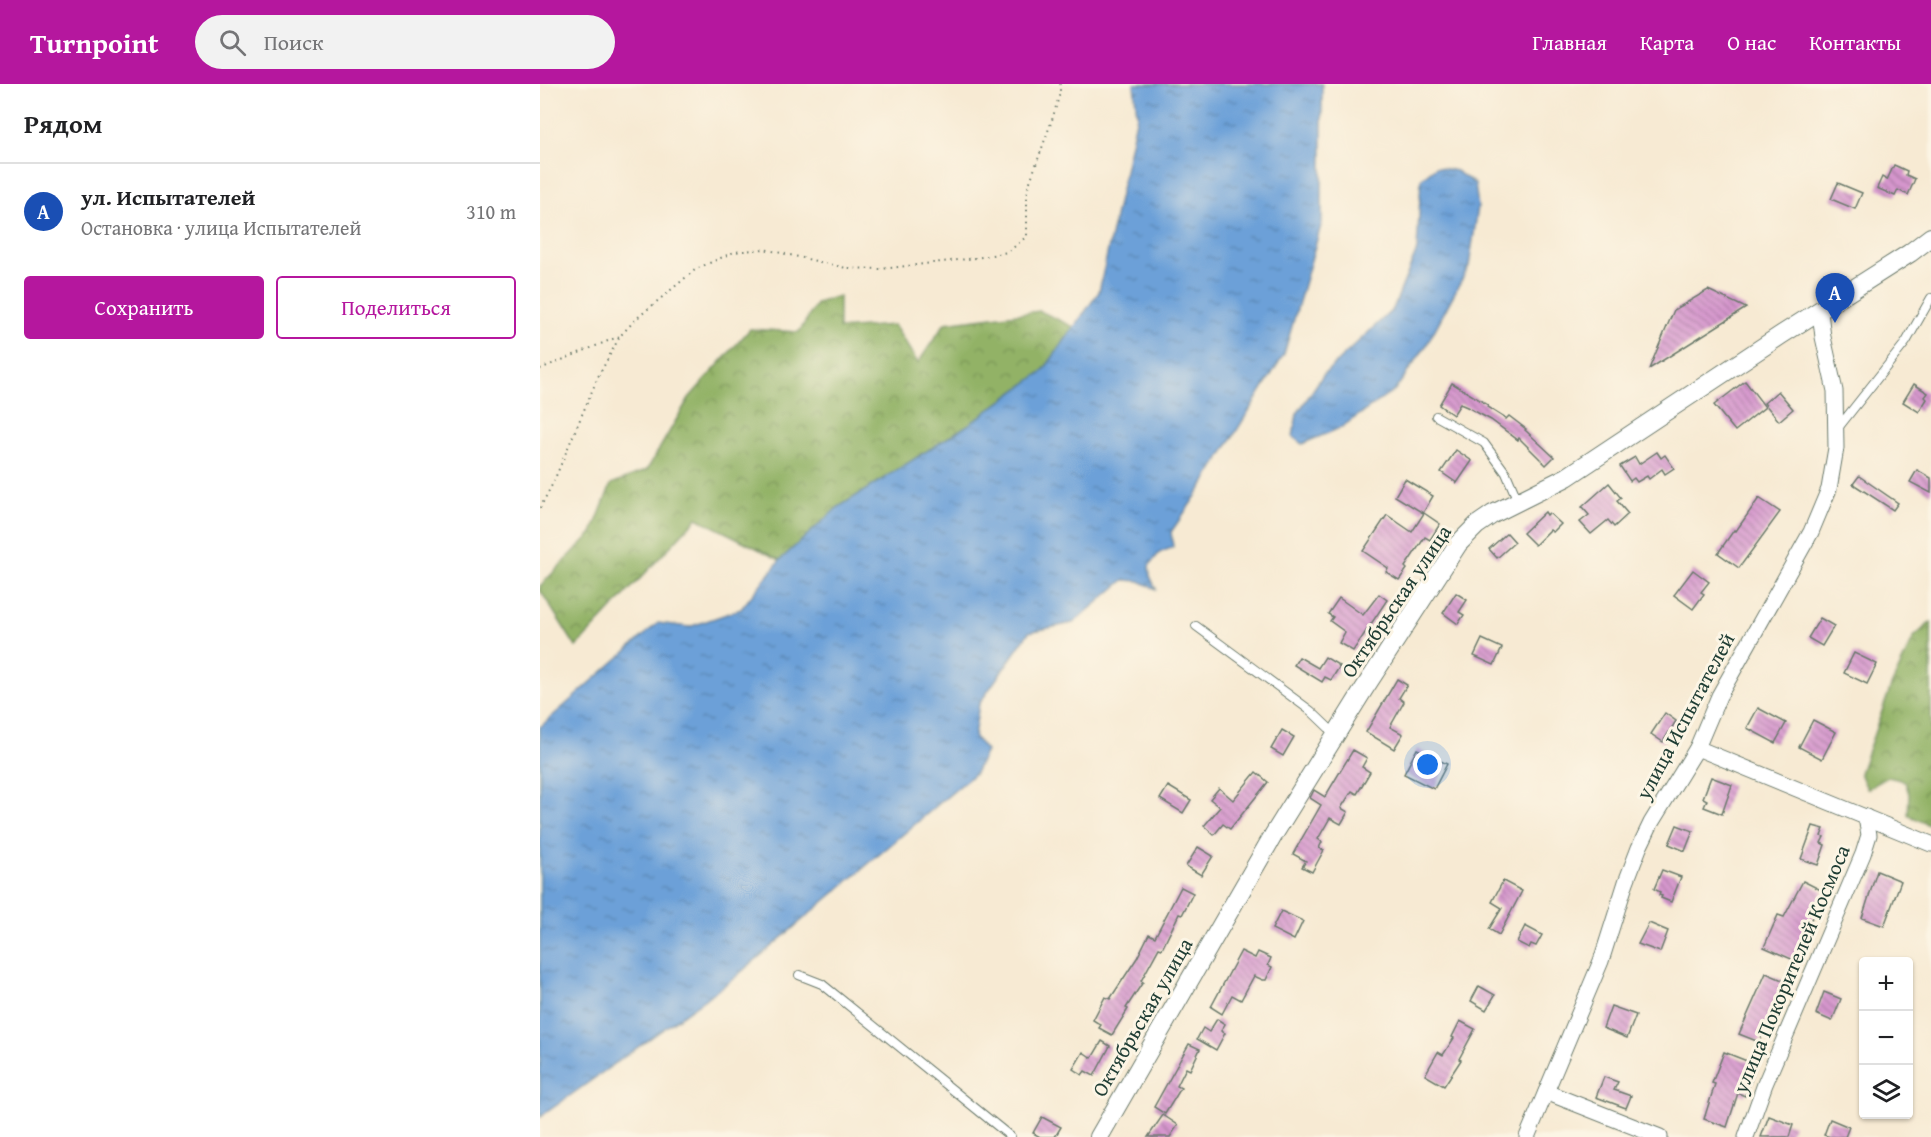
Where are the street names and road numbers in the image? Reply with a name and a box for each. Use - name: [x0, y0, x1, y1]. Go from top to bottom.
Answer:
- street label: Октябрьская улица: [1333, 518, 1459, 684]
- street label: улица Испытателей: [1627, 627, 1742, 806]
- street label: улица Покорителей Космоса: [1724, 840, 1858, 1099]
- street label: Октябрьская улица: [1084, 932, 1200, 1102]

